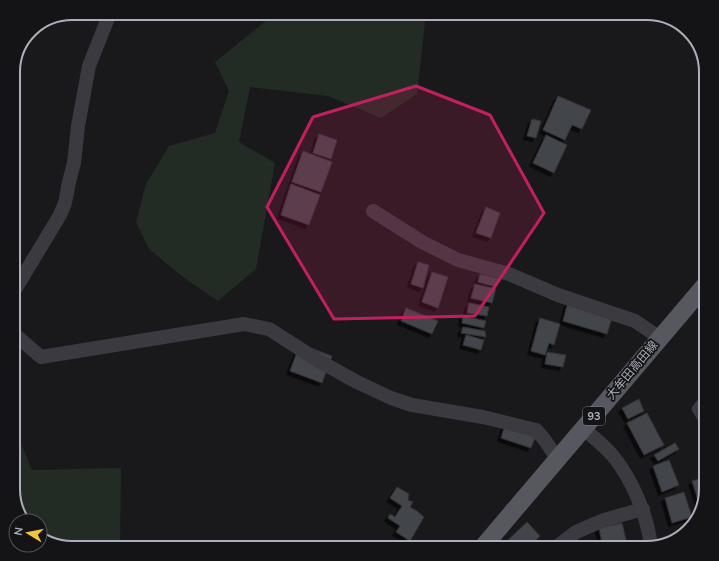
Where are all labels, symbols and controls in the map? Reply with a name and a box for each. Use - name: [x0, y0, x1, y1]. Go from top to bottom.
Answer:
- street label: 大牟田高田線: [603, 337, 661, 403]
- road number: 93: [583, 407, 605, 425]
- north arrow: [8, 513, 48, 553]
- text: N: [11, 526, 27, 537]

